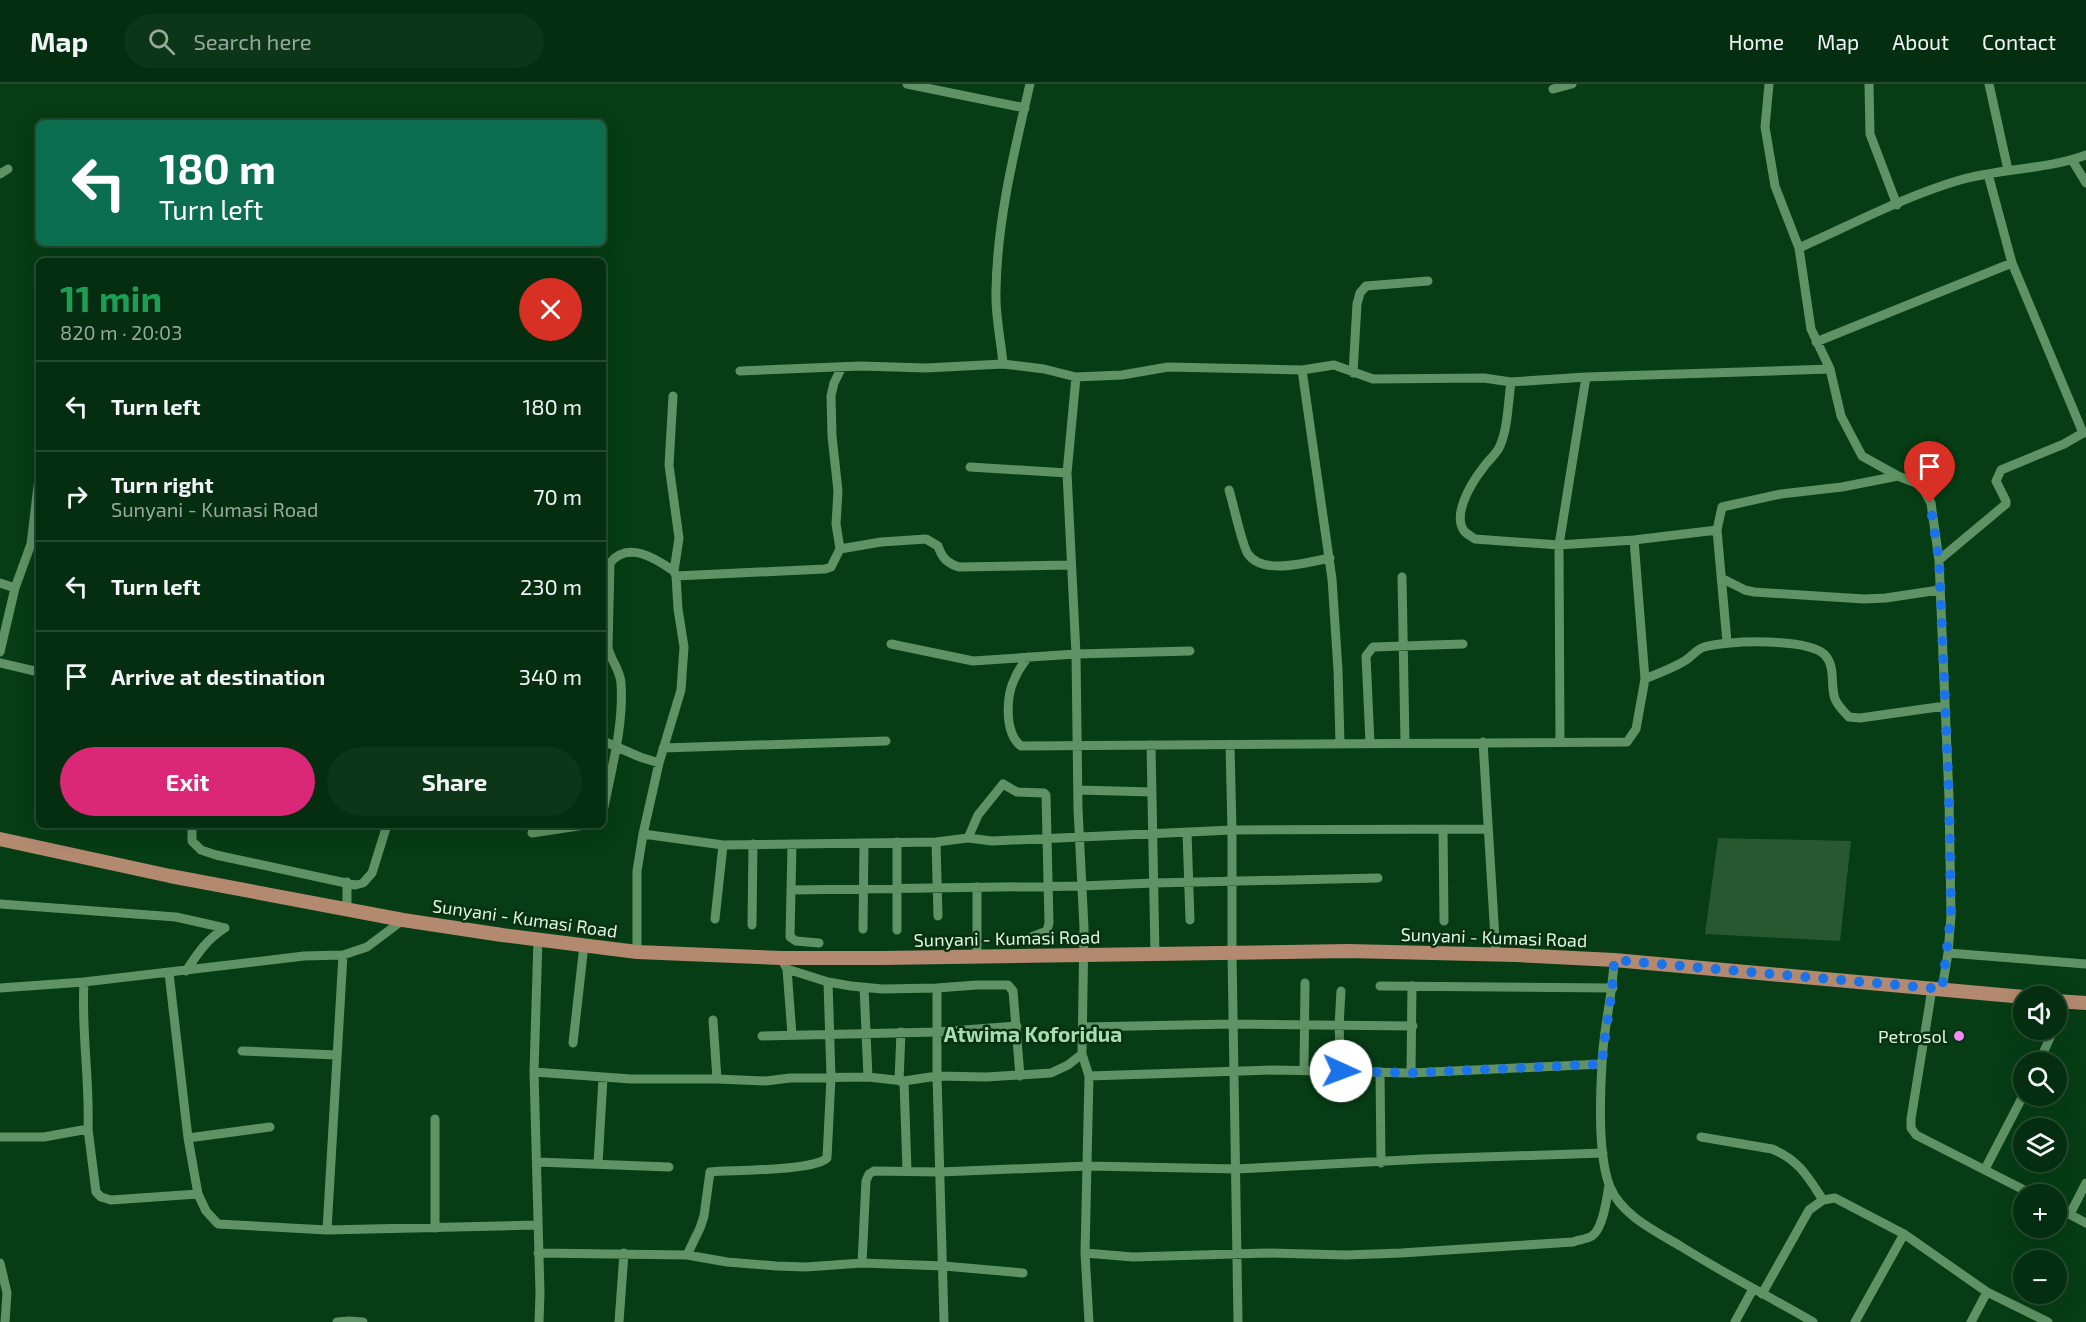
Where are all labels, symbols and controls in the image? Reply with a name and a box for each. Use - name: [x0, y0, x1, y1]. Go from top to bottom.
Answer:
- search box: [124, 14, 544, 68]
- text: Map: [30, 24, 88, 58]
- icon: search: [145, 25, 178, 58]
- text: Search here: [193, 28, 312, 54]
- text: Home: [1728, 29, 1784, 54]
- text: Map: [1817, 29, 1859, 54]
- text: About: [1892, 29, 1949, 54]
- text: Contact: [1982, 29, 2056, 54]
- text: 180 m: [159, 142, 276, 192]
- icon: left: [60, 144, 138, 222]
- text: Turn left: [159, 193, 263, 225]
- text: 11 min: [60, 276, 162, 319]
- button: close: [519, 278, 582, 341]
- text: 820 m · 20:03: [60, 320, 182, 344]
- icon: left: [60, 390, 93, 423]
- text: Turn left: [111, 393, 200, 419]
- text: 180 m: [522, 393, 582, 419]
- pin: [1904, 441, 1955, 503]
- icon: arrive: [1913, 450, 1946, 483]
- text: Turn right: [111, 471, 213, 497]
- icon: right: [60, 480, 93, 513]
- text: 70 m: [533, 483, 582, 509]
- text: Sunyani - Kumasi Road: [111, 497, 318, 521]
- icon: left: [60, 570, 93, 603]
- text: Turn left: [111, 573, 200, 599]
- text: 230 m: [520, 573, 582, 599]
- icon: arrive: [60, 660, 93, 693]
- text: Arrive at destination: [111, 663, 325, 689]
- text: 340 m: [519, 663, 582, 689]
- button: Exit: [60, 747, 315, 816]
- button: Share: [327, 747, 582, 816]
- street label: Sunyani - Kumasi Road: [431, 894, 619, 942]
- street label: Sunyani - Kumasi Road: [1400, 923, 1588, 951]
- street label: Sunyani - Kumasi Road: [913, 925, 1101, 951]
- map controls: [2013, 986, 2067, 1304]
- button: sound: [2013, 986, 2067, 1040]
- district label: Atwima Koforidua: [944, 1021, 1122, 1046]
- place label: Petrosol: [1878, 1025, 1948, 1047]
- marker: Petrosol: [1952, 1029, 1966, 1043]
- position arrow: [1309, 1039, 1373, 1103]
- button: search: [2013, 1052, 2067, 1106]
- button: layers: [2013, 1118, 2067, 1172]
- button: +: [2013, 1184, 2067, 1238]
- button: −: [2013, 1250, 2067, 1304]

